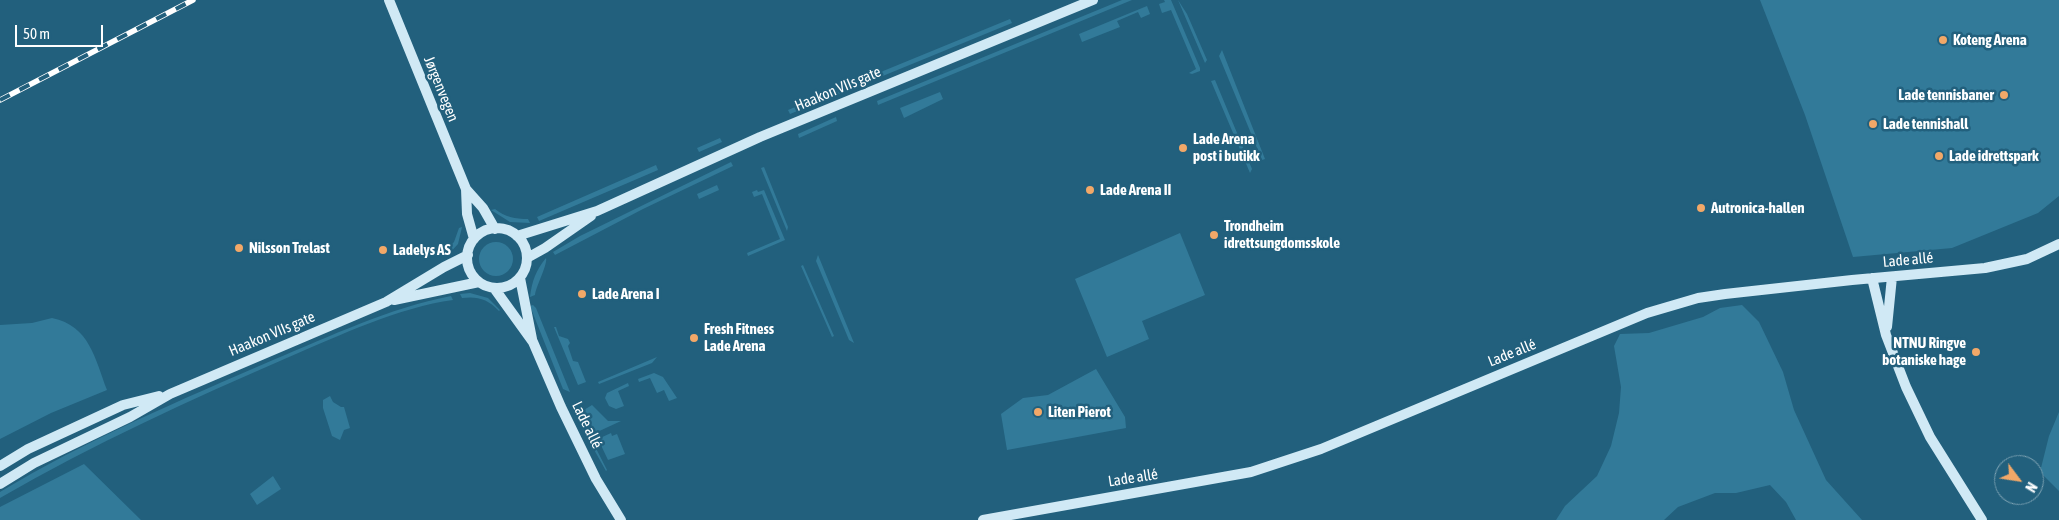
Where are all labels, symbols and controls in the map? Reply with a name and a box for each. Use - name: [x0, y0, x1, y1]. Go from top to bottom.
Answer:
- scale bar: [18, 15, 105, 47]
- text: 50 m: [23, 25, 50, 42]
- place label: Koteng Arena: [1953, 31, 2027, 49]
- marker: Koteng Arena: [1937, 34, 1949, 46]
- street label: Jørgenvegen: [420, 54, 462, 124]
- street label: Haakon VIIs gate: [792, 63, 884, 115]
- place label: Lade tennisbaner: [1898, 86, 1994, 104]
- marker: Lade tennisbaner: [1998, 89, 2010, 101]
- place label: Lade tennishall: [1883, 115, 1968, 133]
- marker: Lade tennishall: [1867, 118, 1879, 130]
- place label: Lade Arena post i butikk: [1193, 130, 1260, 165]
- marker: Lade Arena post i butikk: [1177, 142, 1189, 154]
- place label: Lade idrettspark: [1949, 147, 2039, 165]
- marker: Lade idrettspark: [1933, 150, 1945, 162]
- place label: Lade Arena II: [1100, 181, 1171, 199]
- marker: Lade Arena II: [1084, 184, 1096, 196]
- place label: Autronica-hallen: [1711, 199, 1805, 217]
- marker: Autronica-hallen: [1695, 202, 1707, 214]
- place label: Trondheim idrettsungdomsskole: [1224, 217, 1340, 252]
- marker: Trondheim idrettsungdomsskole: [1208, 229, 1220, 241]
- place label: Nilsson Trelast: [249, 239, 330, 257]
- place label: Ladelys AS: [393, 241, 451, 259]
- marker: Nilsson Trelast: [233, 242, 245, 254]
- marker: Ladelys AS: [377, 244, 389, 256]
- street label: Lade allé: [1882, 249, 1934, 271]
- place label: Lade Arena I: [592, 285, 659, 303]
- marker: Lade Arena I: [576, 288, 588, 300]
- street label: Haakon VIIs gate: [226, 308, 318, 360]
- place label: Fresh Fitness Lade Arena: [704, 320, 774, 355]
- marker: Fresh Fitness Lade Arena: [688, 332, 700, 344]
- place label: NTNU Ringve botaniske hage: [1882, 334, 1966, 369]
- street label: Lade allé: [1485, 335, 1539, 371]
- marker: NTNU Ringve botaniske hage: [1970, 346, 1982, 358]
- street label: Lade allé: [568, 398, 606, 452]
- place label: Liten Pierot: [1048, 403, 1111, 421]
- marker: Liten Pierot: [1032, 406, 1044, 418]
- north arrow: [1994, 455, 2044, 505]
- street label: Lade allé: [1107, 465, 1159, 491]
- text: N: [2022, 480, 2040, 495]

